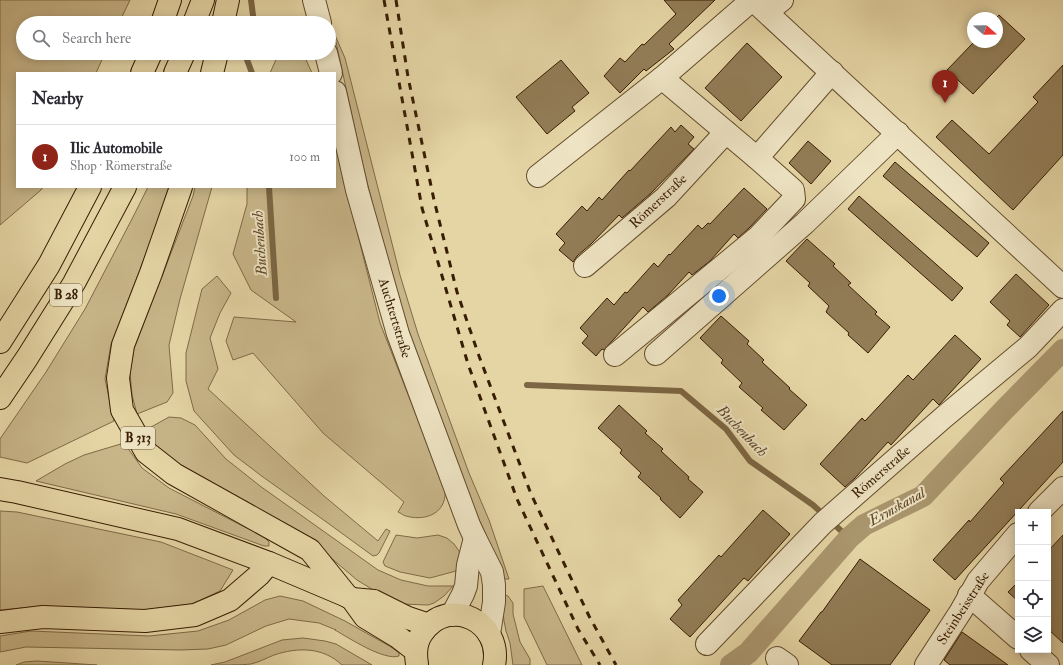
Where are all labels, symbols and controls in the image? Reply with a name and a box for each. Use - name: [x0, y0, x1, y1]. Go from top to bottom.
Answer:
- north arrow: [967, 12, 1003, 48]
- search box: [16, 16, 336, 60]
- icon: search: [30, 27, 52, 49]
- text: Search here: [62, 29, 131, 48]
- pin: 1: [932, 70, 958, 103]
- text: Nearby: [32, 88, 83, 109]
- text: Ilic Automobile: [70, 139, 162, 158]
- text: 1: [43, 149, 47, 165]
- text: 100 m: [289, 149, 320, 165]
- text: Shop · Römerstraße: [70, 158, 172, 174]
- street label: Römerstraße: [626, 170, 690, 232]
- water label: Buchenbach: [248, 210, 272, 277]
- street label: Auchtertstraße: [374, 275, 415, 360]
- road number: B 28: [50, 284, 82, 306]
- your location: [709, 286, 729, 306]
- water label: Buchenbach: [712, 400, 772, 461]
- road number: B 313: [121, 427, 155, 449]
- street label: Römerstraße: [848, 442, 914, 502]
- water label: Ermskanal: [864, 483, 930, 531]
- map controls: [1015, 509, 1051, 653]
- button: +: [1015, 509, 1051, 545]
- button: −: [1015, 545, 1051, 581]
- street label: Steinbeisstraße: [933, 568, 993, 648]
- button: locate: [1015, 581, 1051, 617]
- button: layers: [1015, 617, 1051, 653]

